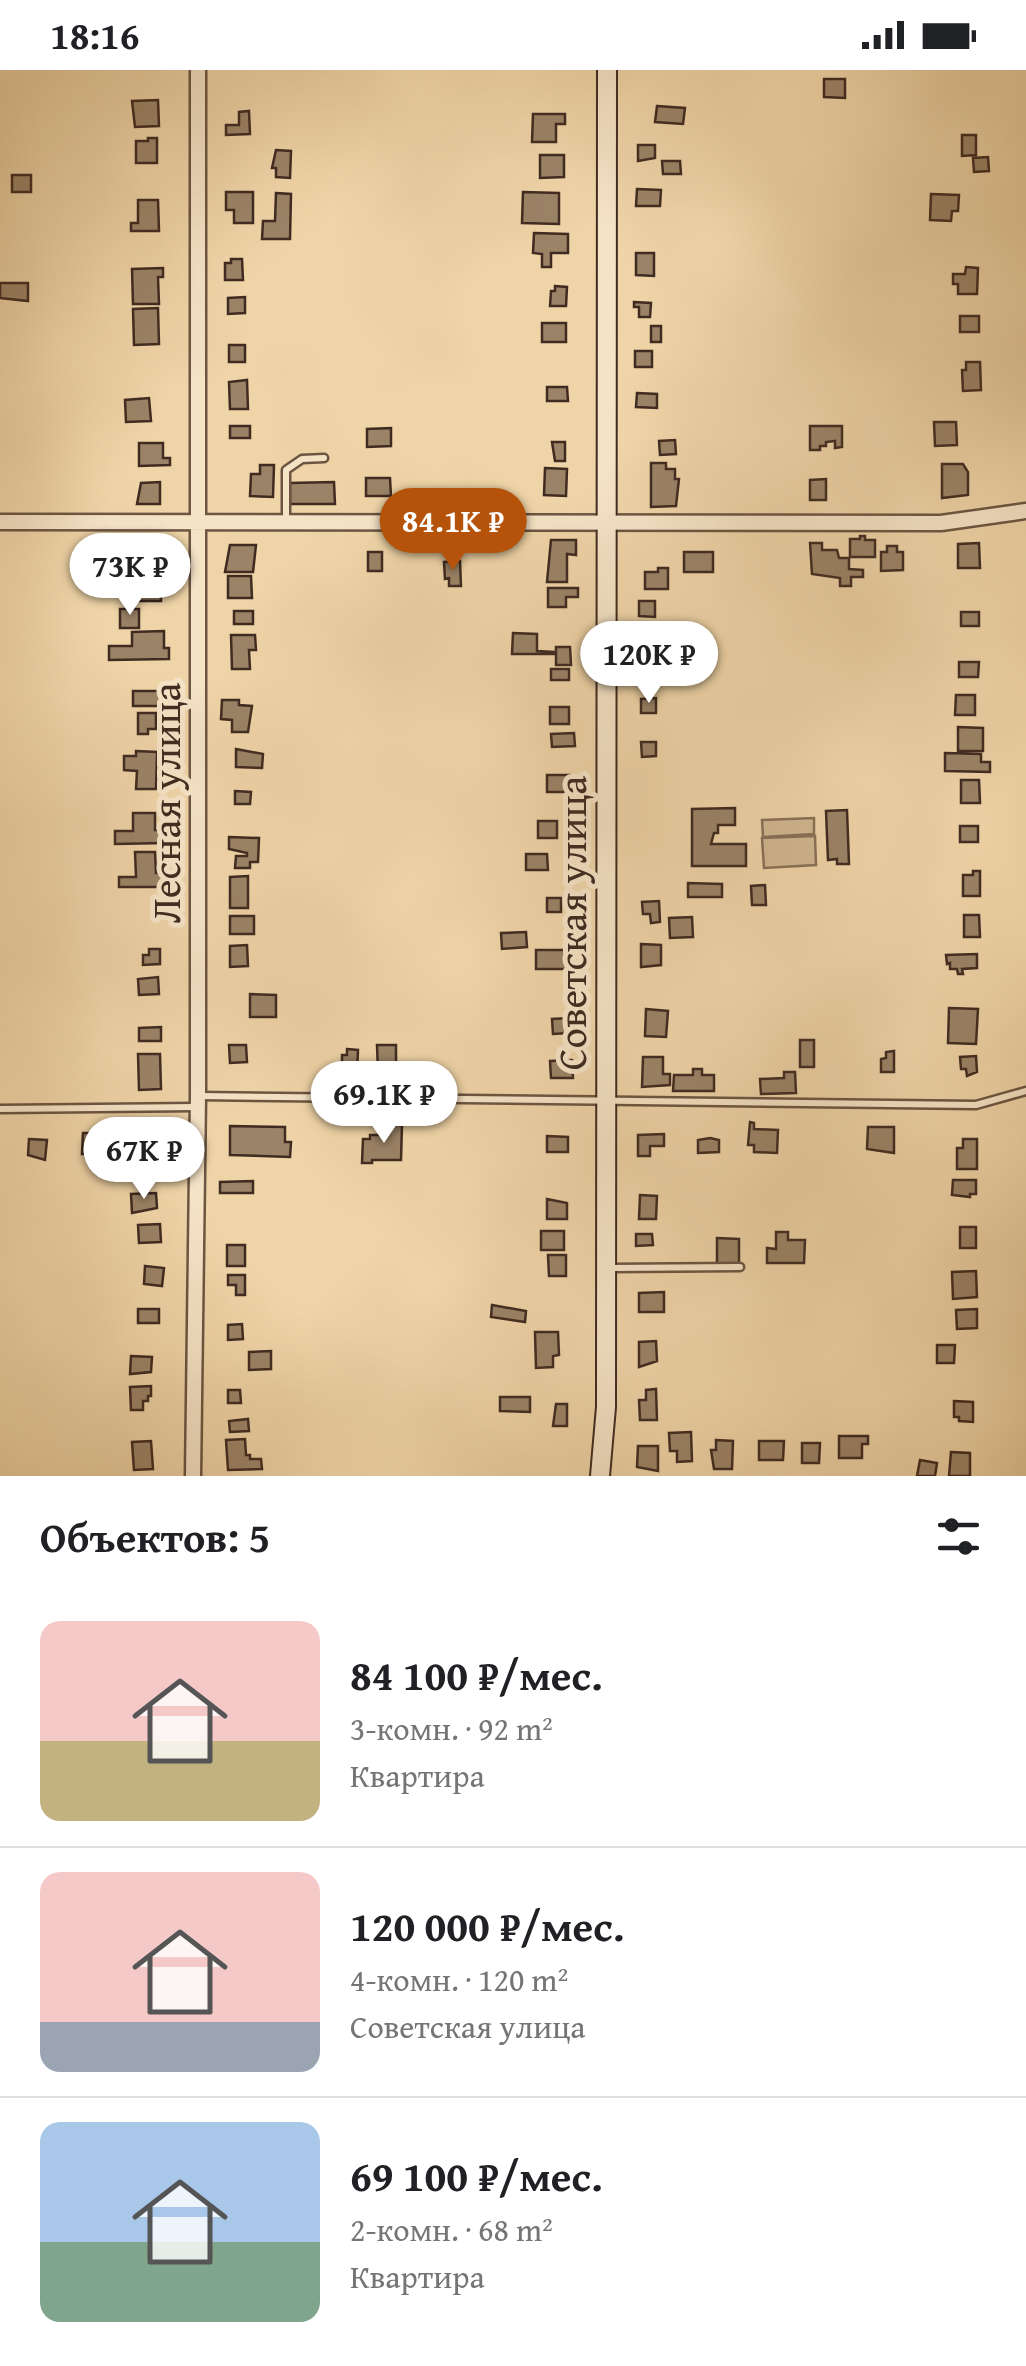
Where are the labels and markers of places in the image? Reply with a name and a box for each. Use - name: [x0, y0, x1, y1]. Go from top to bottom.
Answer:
- pin: 84.1K ₽: [361, 488, 545, 573]
- pin: 73K ₽: [60, 533, 200, 618]
- pin: 120K ₽: [568, 621, 730, 706]
- pin: 69.1K ₽: [292, 1061, 476, 1146]
- pin: 67K ₽: [74, 1117, 214, 1202]

